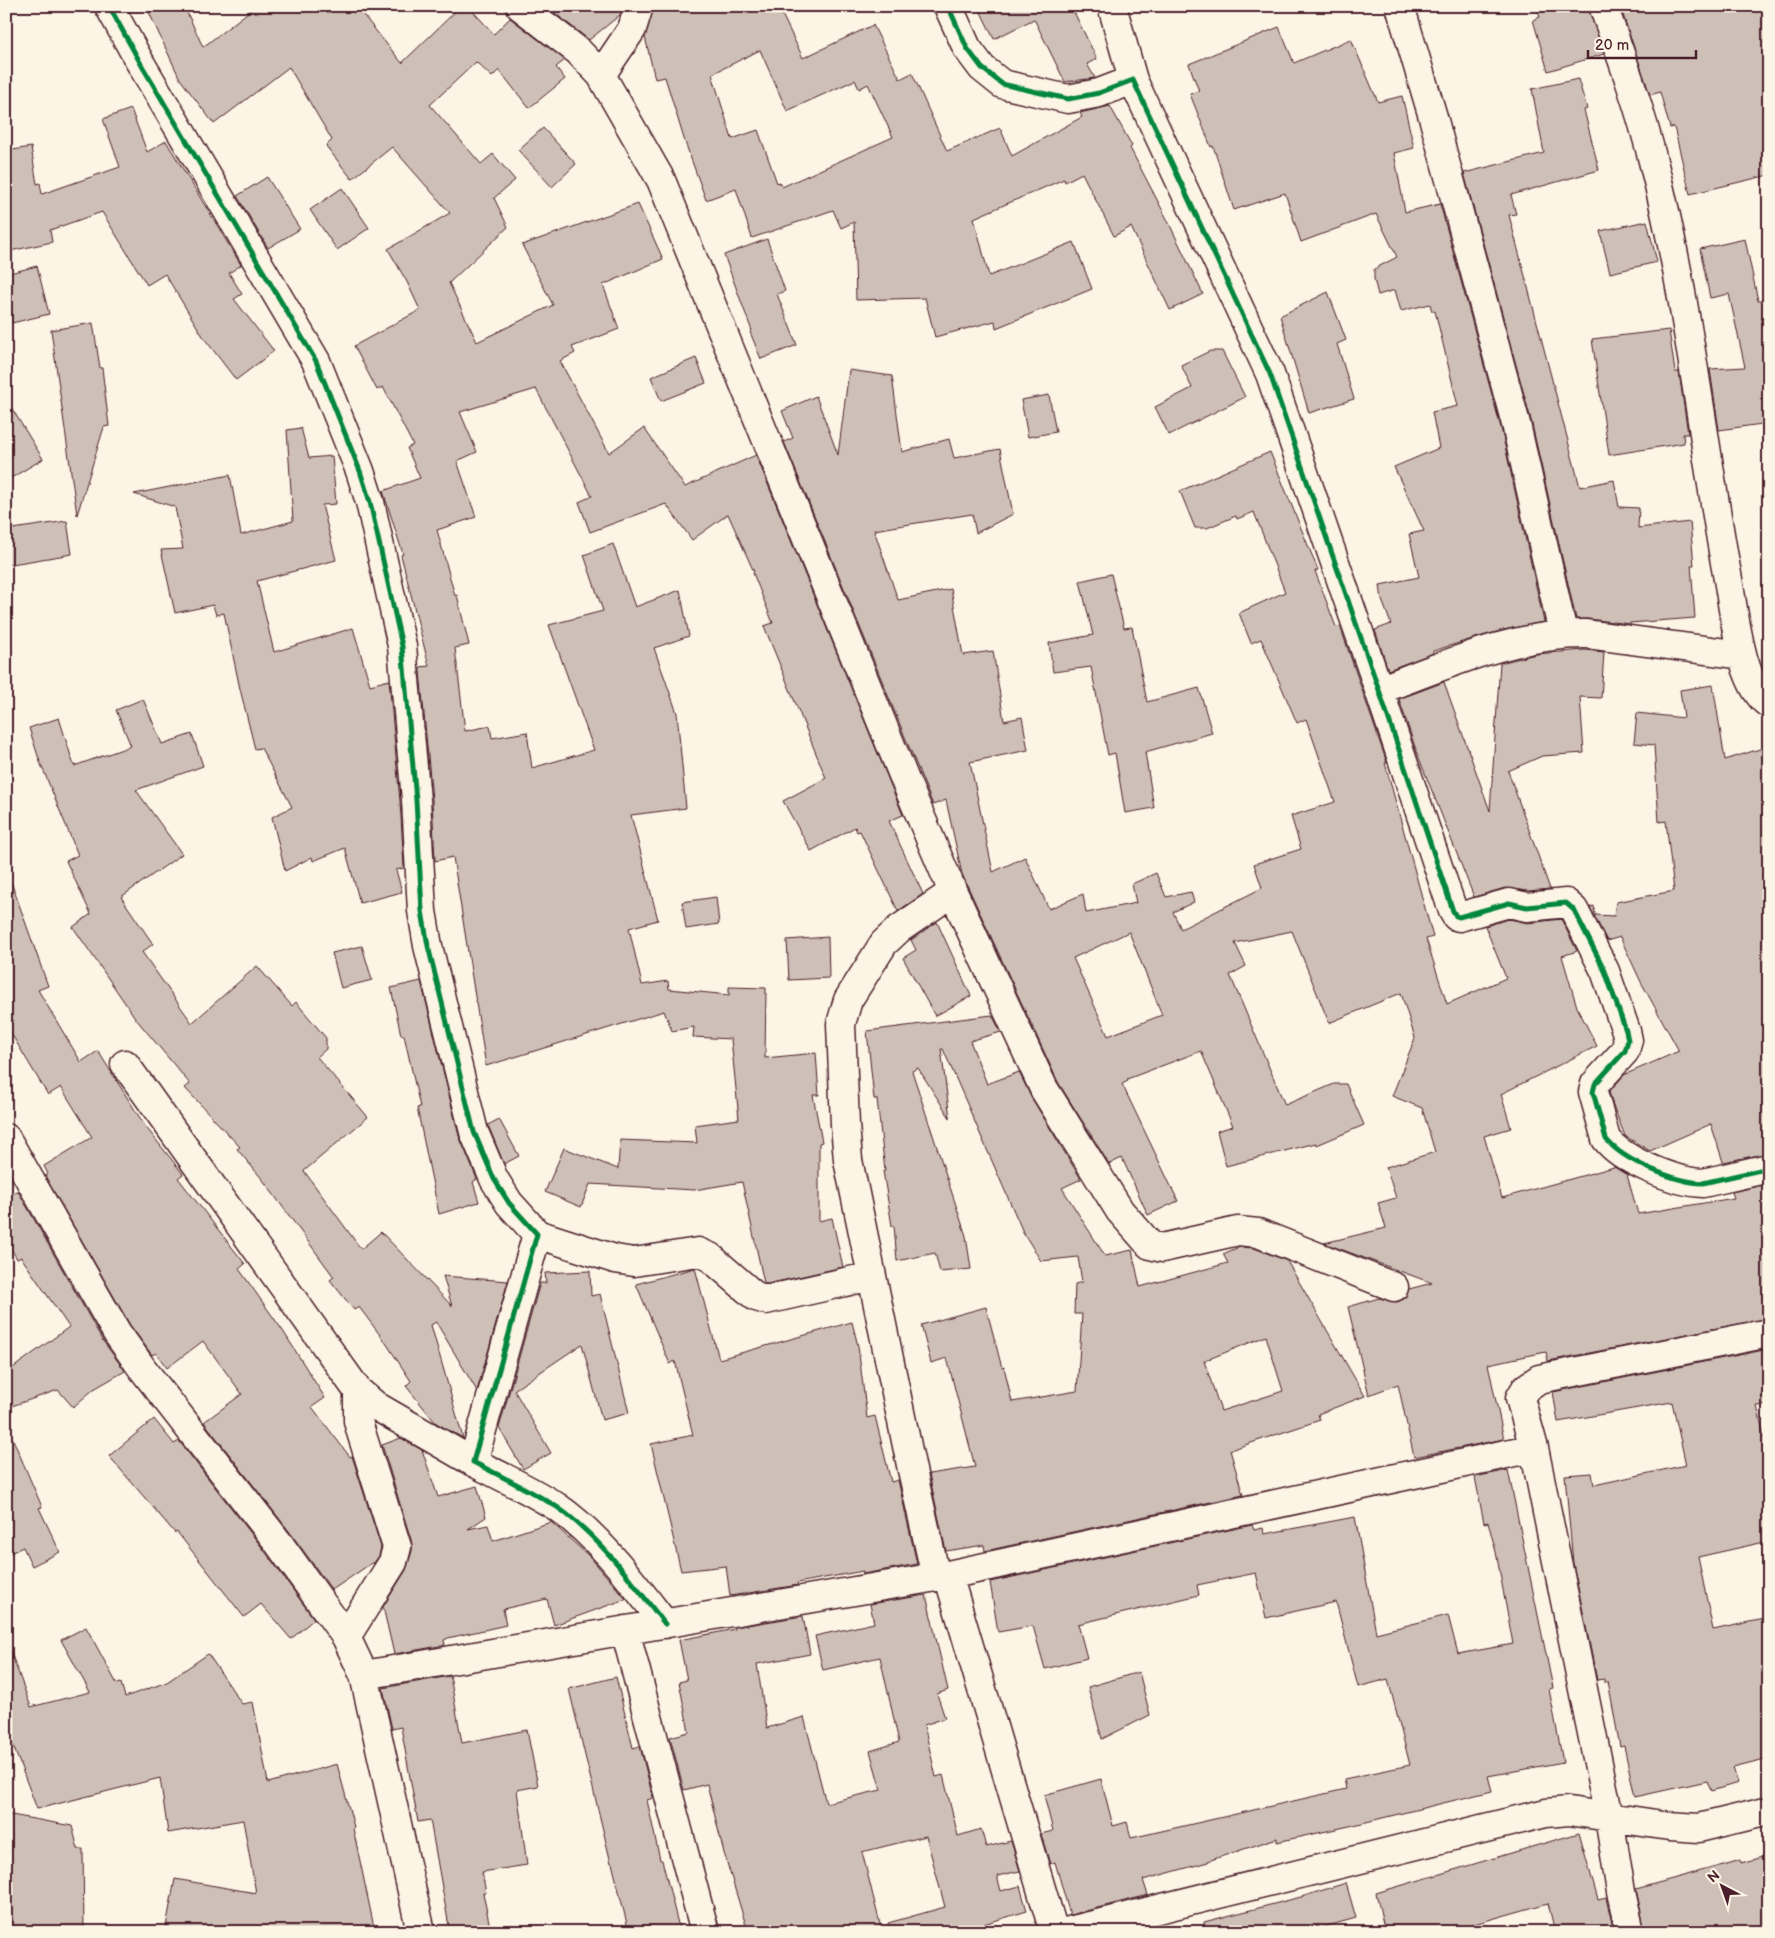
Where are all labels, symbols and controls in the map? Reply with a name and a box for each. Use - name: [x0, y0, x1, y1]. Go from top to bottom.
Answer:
- scale bar: [1588, 28, 1695, 60]
- text: 20 m: [1595, 36, 1629, 55]
- north arrow: [1698, 1860, 1748, 1910]
- text: N: [1704, 1867, 1723, 1886]

